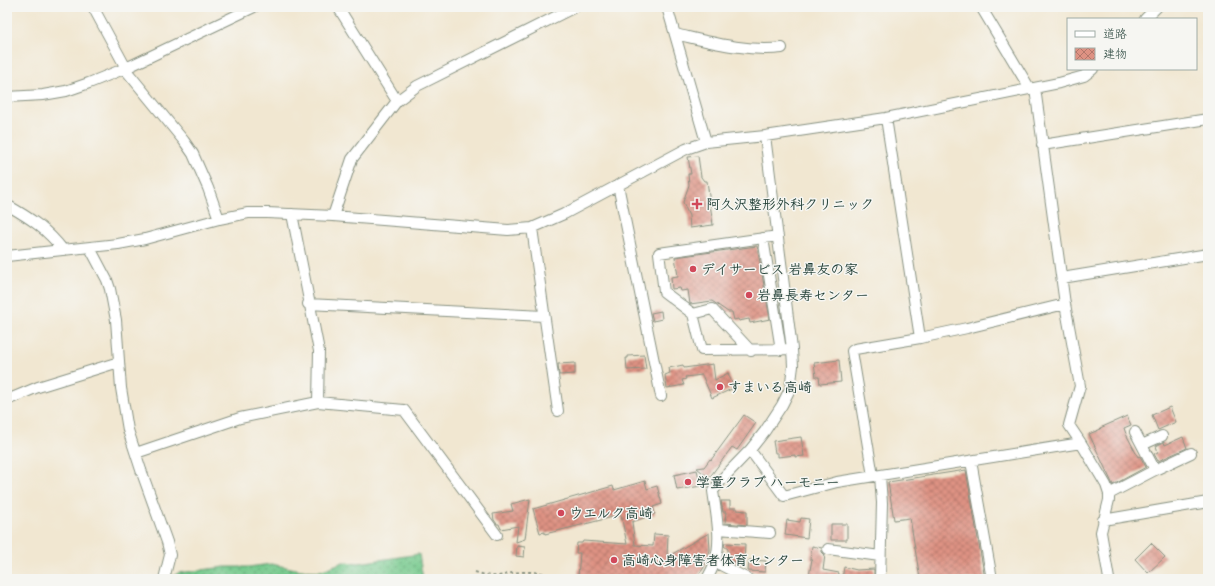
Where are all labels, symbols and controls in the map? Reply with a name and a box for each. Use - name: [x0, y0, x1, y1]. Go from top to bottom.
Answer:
- legend: [1067, 18, 1197, 70]
- text: 道路: [1103, 27, 1127, 42]
- text: 建物: [1103, 47, 1127, 62]
- place label: 阿久沢整形外科クリニック: [706, 196, 874, 213]
- marker: 阿久沢整形外科クリニック: [691, 198, 703, 210]
- place label: デイサービス 岩鼻友の家: [701, 261, 858, 278]
- marker: デイサービス 岩鼻友の家: [688, 264, 698, 274]
- place label: 岩鼻長寿センター: [757, 287, 869, 304]
- marker: 岩鼻長寿センター: [744, 290, 754, 300]
- place label: すまいる高崎: [728, 379, 812, 396]
- marker: すまいる高崎: [715, 382, 725, 392]
- place label: 学童クラブ ハーモニー: [696, 474, 840, 491]
- marker: 学童クラブ ハーモニー: [683, 477, 693, 487]
- place label: ウエルク高崎: [569, 505, 653, 522]
- marker: ウエルク高崎: [556, 508, 566, 518]
- place label: 高崎心身障害者体育センター: [622, 552, 804, 569]
- marker: 高崎心身障害者体育センター: [609, 555, 619, 565]

